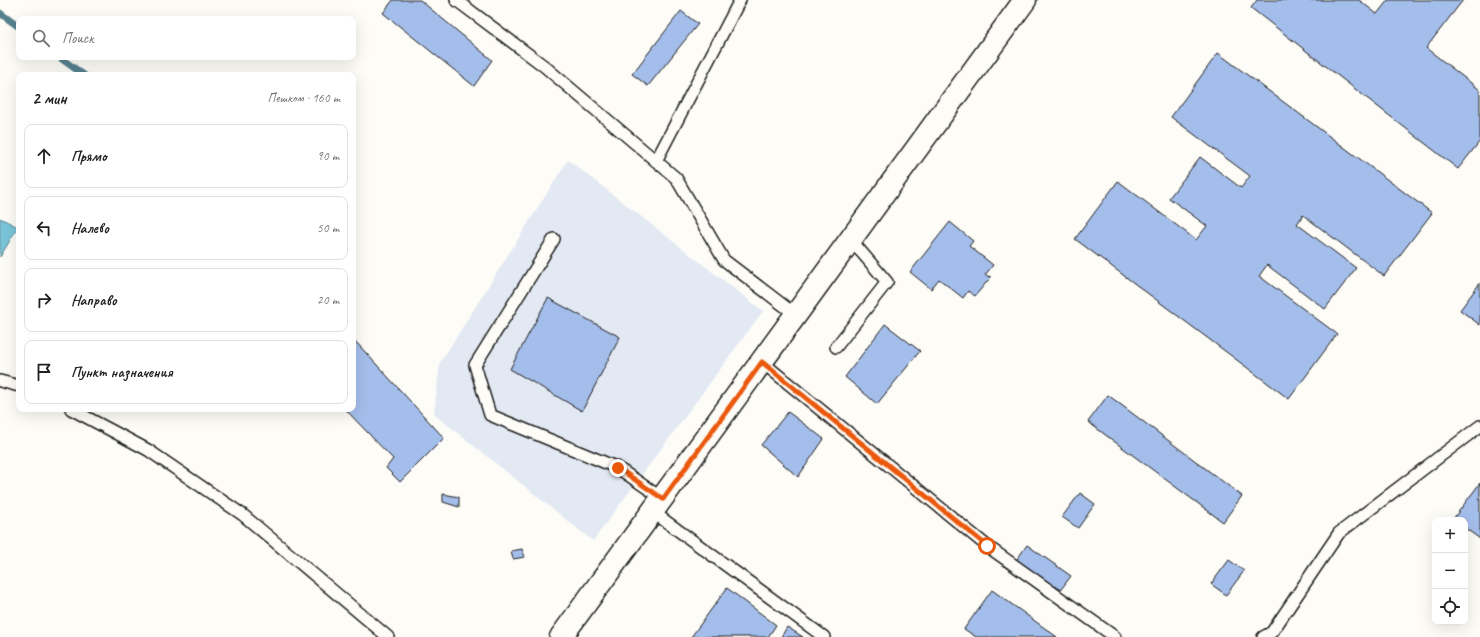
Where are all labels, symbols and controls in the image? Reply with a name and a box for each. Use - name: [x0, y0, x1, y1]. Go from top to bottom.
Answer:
- search box: [16, 16, 356, 60]
- icon: search: [30, 27, 52, 49]
- text: Поиск: [62, 29, 94, 48]
- text: 2 мин: [32, 88, 67, 109]
- text: Пешком · 160 m: [267, 90, 340, 106]
- icon: ahead: [33, 145, 55, 167]
- text: Прямо: [71, 147, 107, 166]
- text: 90 m: [317, 148, 339, 164]
- icon: left: [33, 217, 55, 239]
- text: Налево: [71, 219, 109, 238]
- text: 50 m: [317, 220, 339, 236]
- icon: right: [33, 289, 55, 311]
- text: Направо: [71, 291, 117, 310]
- text: 20 m: [317, 292, 339, 308]
- icon: arrive: [33, 361, 55, 383]
- text: Пункт назначения: [71, 363, 173, 382]
- route end: [609, 459, 627, 477]
- map controls: [1432, 517, 1468, 625]
- button: +: [1432, 517, 1468, 553]
- route start: [978, 537, 996, 555]
- button: −: [1432, 553, 1468, 589]
- button: locate: [1432, 589, 1468, 625]

